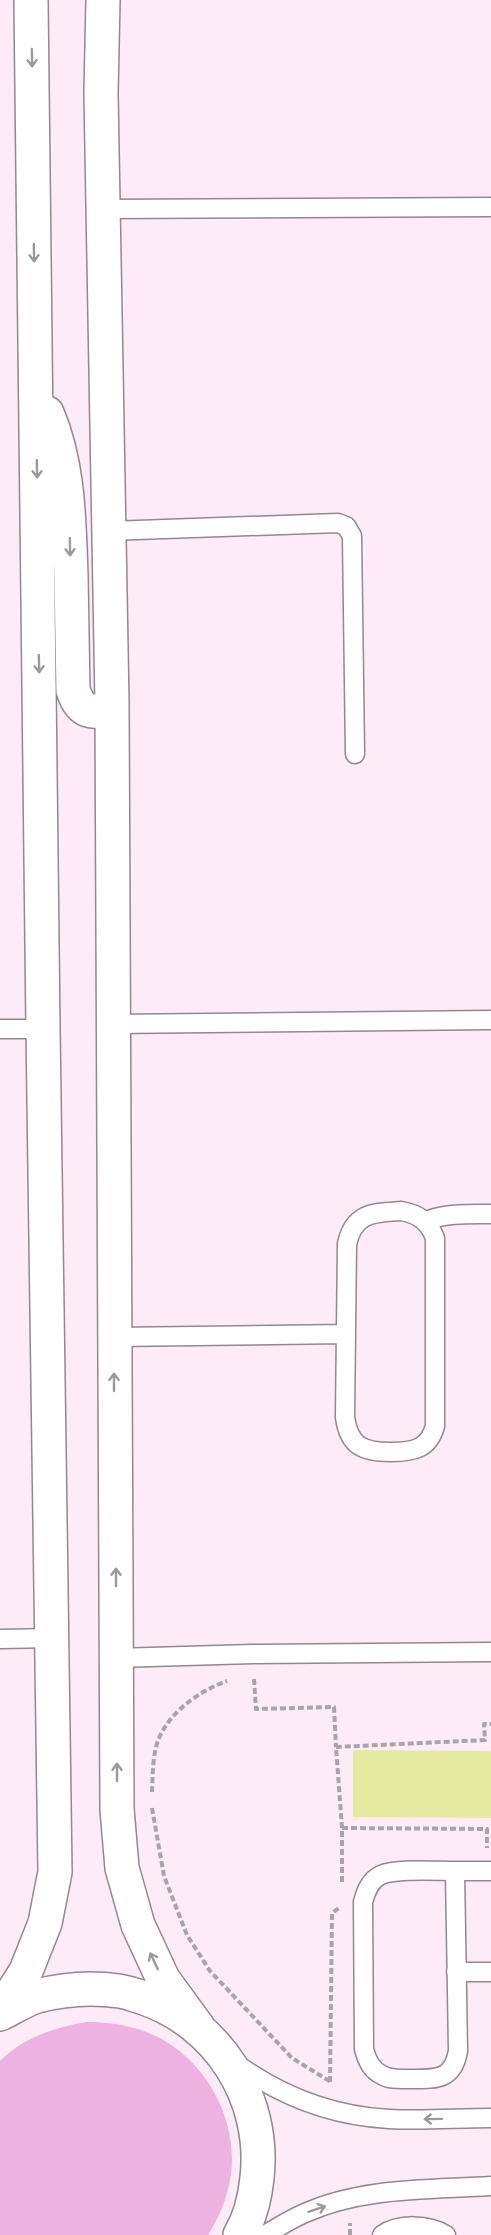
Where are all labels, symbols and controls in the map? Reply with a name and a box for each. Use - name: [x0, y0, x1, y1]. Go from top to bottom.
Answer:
- one-way arrow: [26, 48, 38, 68]
- one-way arrow: [28, 243, 40, 263]
- one-way arrow: [31, 459, 43, 479]
- one-way arrow: [64, 537, 76, 557]
- one-way arrow: [33, 654, 45, 674]
- one-way arrow: [108, 1372, 120, 1392]
- one-way arrow: [110, 1567, 121, 1587]
- one-way arrow: [111, 1762, 123, 1782]
- one-way arrow: [148, 1952, 160, 1970]
- one-way arrow: [423, 2113, 443, 2124]
- one-way arrow: [307, 2203, 326, 2214]

